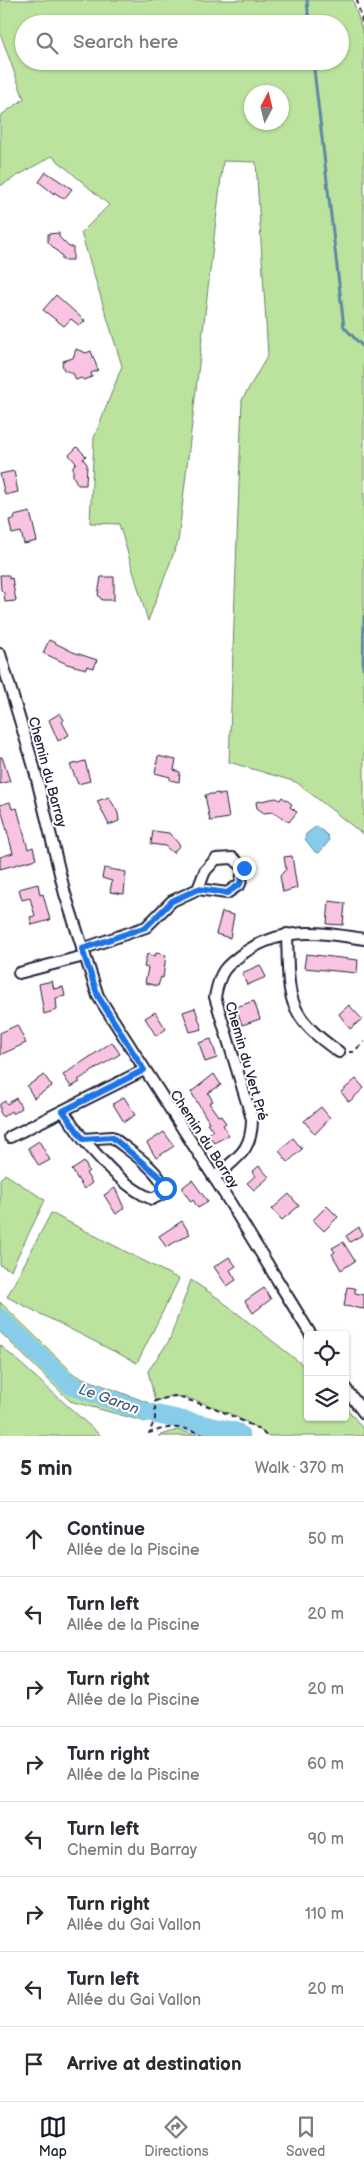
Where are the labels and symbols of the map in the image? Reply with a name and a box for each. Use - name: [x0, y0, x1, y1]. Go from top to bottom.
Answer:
- north arrow: [244, 85, 289, 130]
- street label: Chemin du Barray: [25, 715, 71, 830]
- route end: [233, 857, 256, 880]
- street label: Chemin du Vert Pré: [221, 1000, 272, 1123]
- street label: Chemin du Barray: [166, 1087, 243, 1192]
- route start: [154, 1177, 177, 1200]
- water label: Le Garon: [76, 1380, 142, 1419]

